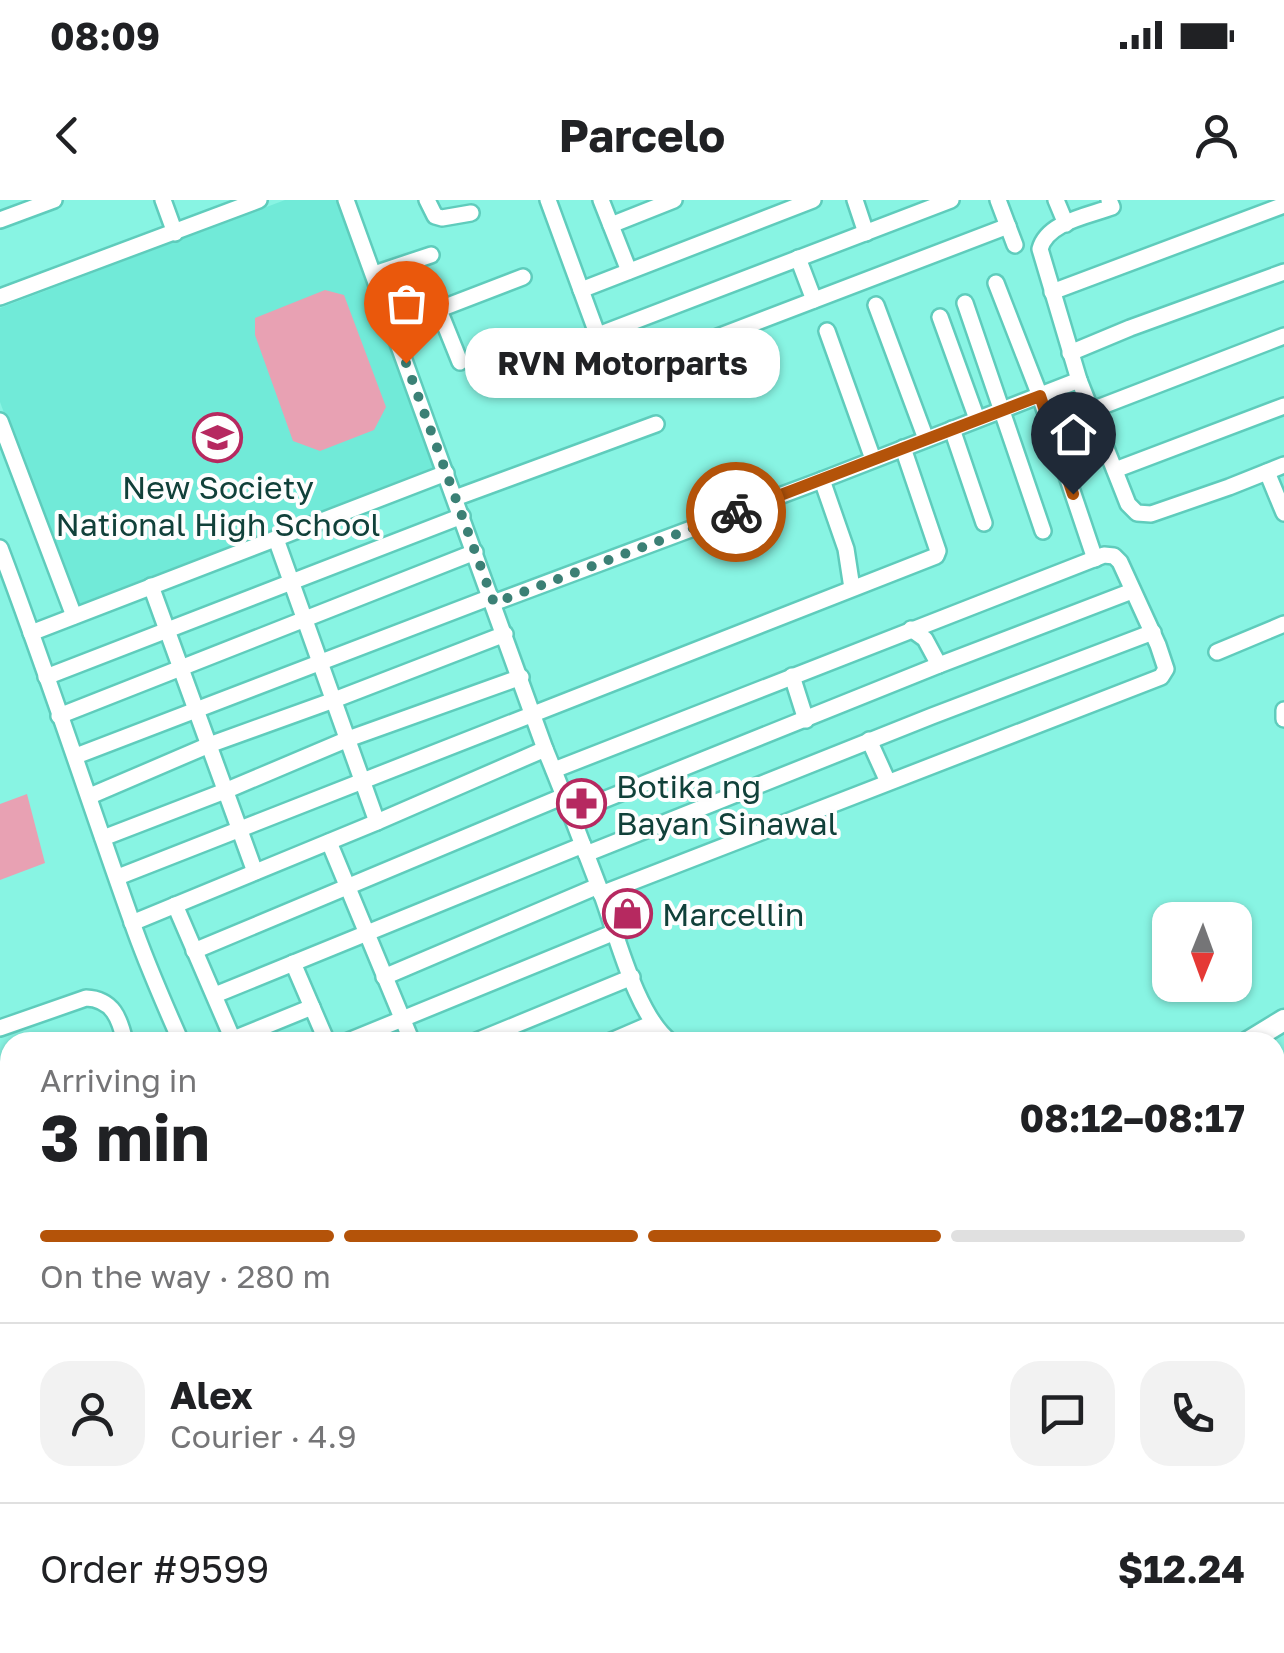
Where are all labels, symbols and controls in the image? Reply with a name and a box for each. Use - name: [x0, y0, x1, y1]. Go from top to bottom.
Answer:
- text: 08:09: [50, 13, 160, 58]
- icon: back: [40, 108, 95, 163]
- text: Parcelo: [559, 108, 725, 162]
- icon: person: [1189, 108, 1244, 163]
- pin: [364, 261, 449, 364]
- icon: bag: [379, 276, 434, 331]
- callout: RVN Motorparts: [466, 328, 781, 398]
- text: RVN Motorparts: [497, 344, 748, 382]
- pin: [1031, 392, 1116, 495]
- icon: home: [1046, 407, 1101, 462]
- school or university icon: New Society National High School: [192, 411, 244, 463]
- courier: [686, 462, 786, 562]
- place label: New Society National High School: [55, 468, 381, 543]
- icon: bike: [709, 485, 764, 540]
- place label: Botika ng Bayan Sinawal: [616, 767, 838, 842]
- pharmacy icon: Botika ng Bayan Sinawal: [555, 778, 607, 830]
- shop icon: Marcellin: [601, 888, 653, 940]
- place label: Marcellin: [662, 895, 805, 933]
- north arrow: [1152, 902, 1252, 1002]
- map controls: [1152, 902, 1252, 1002]
- text: Arriving in: [40, 1061, 197, 1099]
- text: 08:12–08:17: [1019, 1095, 1245, 1140]
- text: 3 min: [40, 1097, 210, 1175]
- text: On the way · 280 m: [40, 1257, 331, 1295]
- button: person: [40, 1361, 145, 1466]
- button: chat: [1010, 1361, 1115, 1466]
- button: phone: [1140, 1361, 1245, 1466]
- text: Alex: [170, 1372, 253, 1417]
- text: Courier · 4.9: [170, 1417, 357, 1455]
- text: Order #9599: [40, 1546, 269, 1591]
- text: $12.24: [1118, 1546, 1245, 1591]

